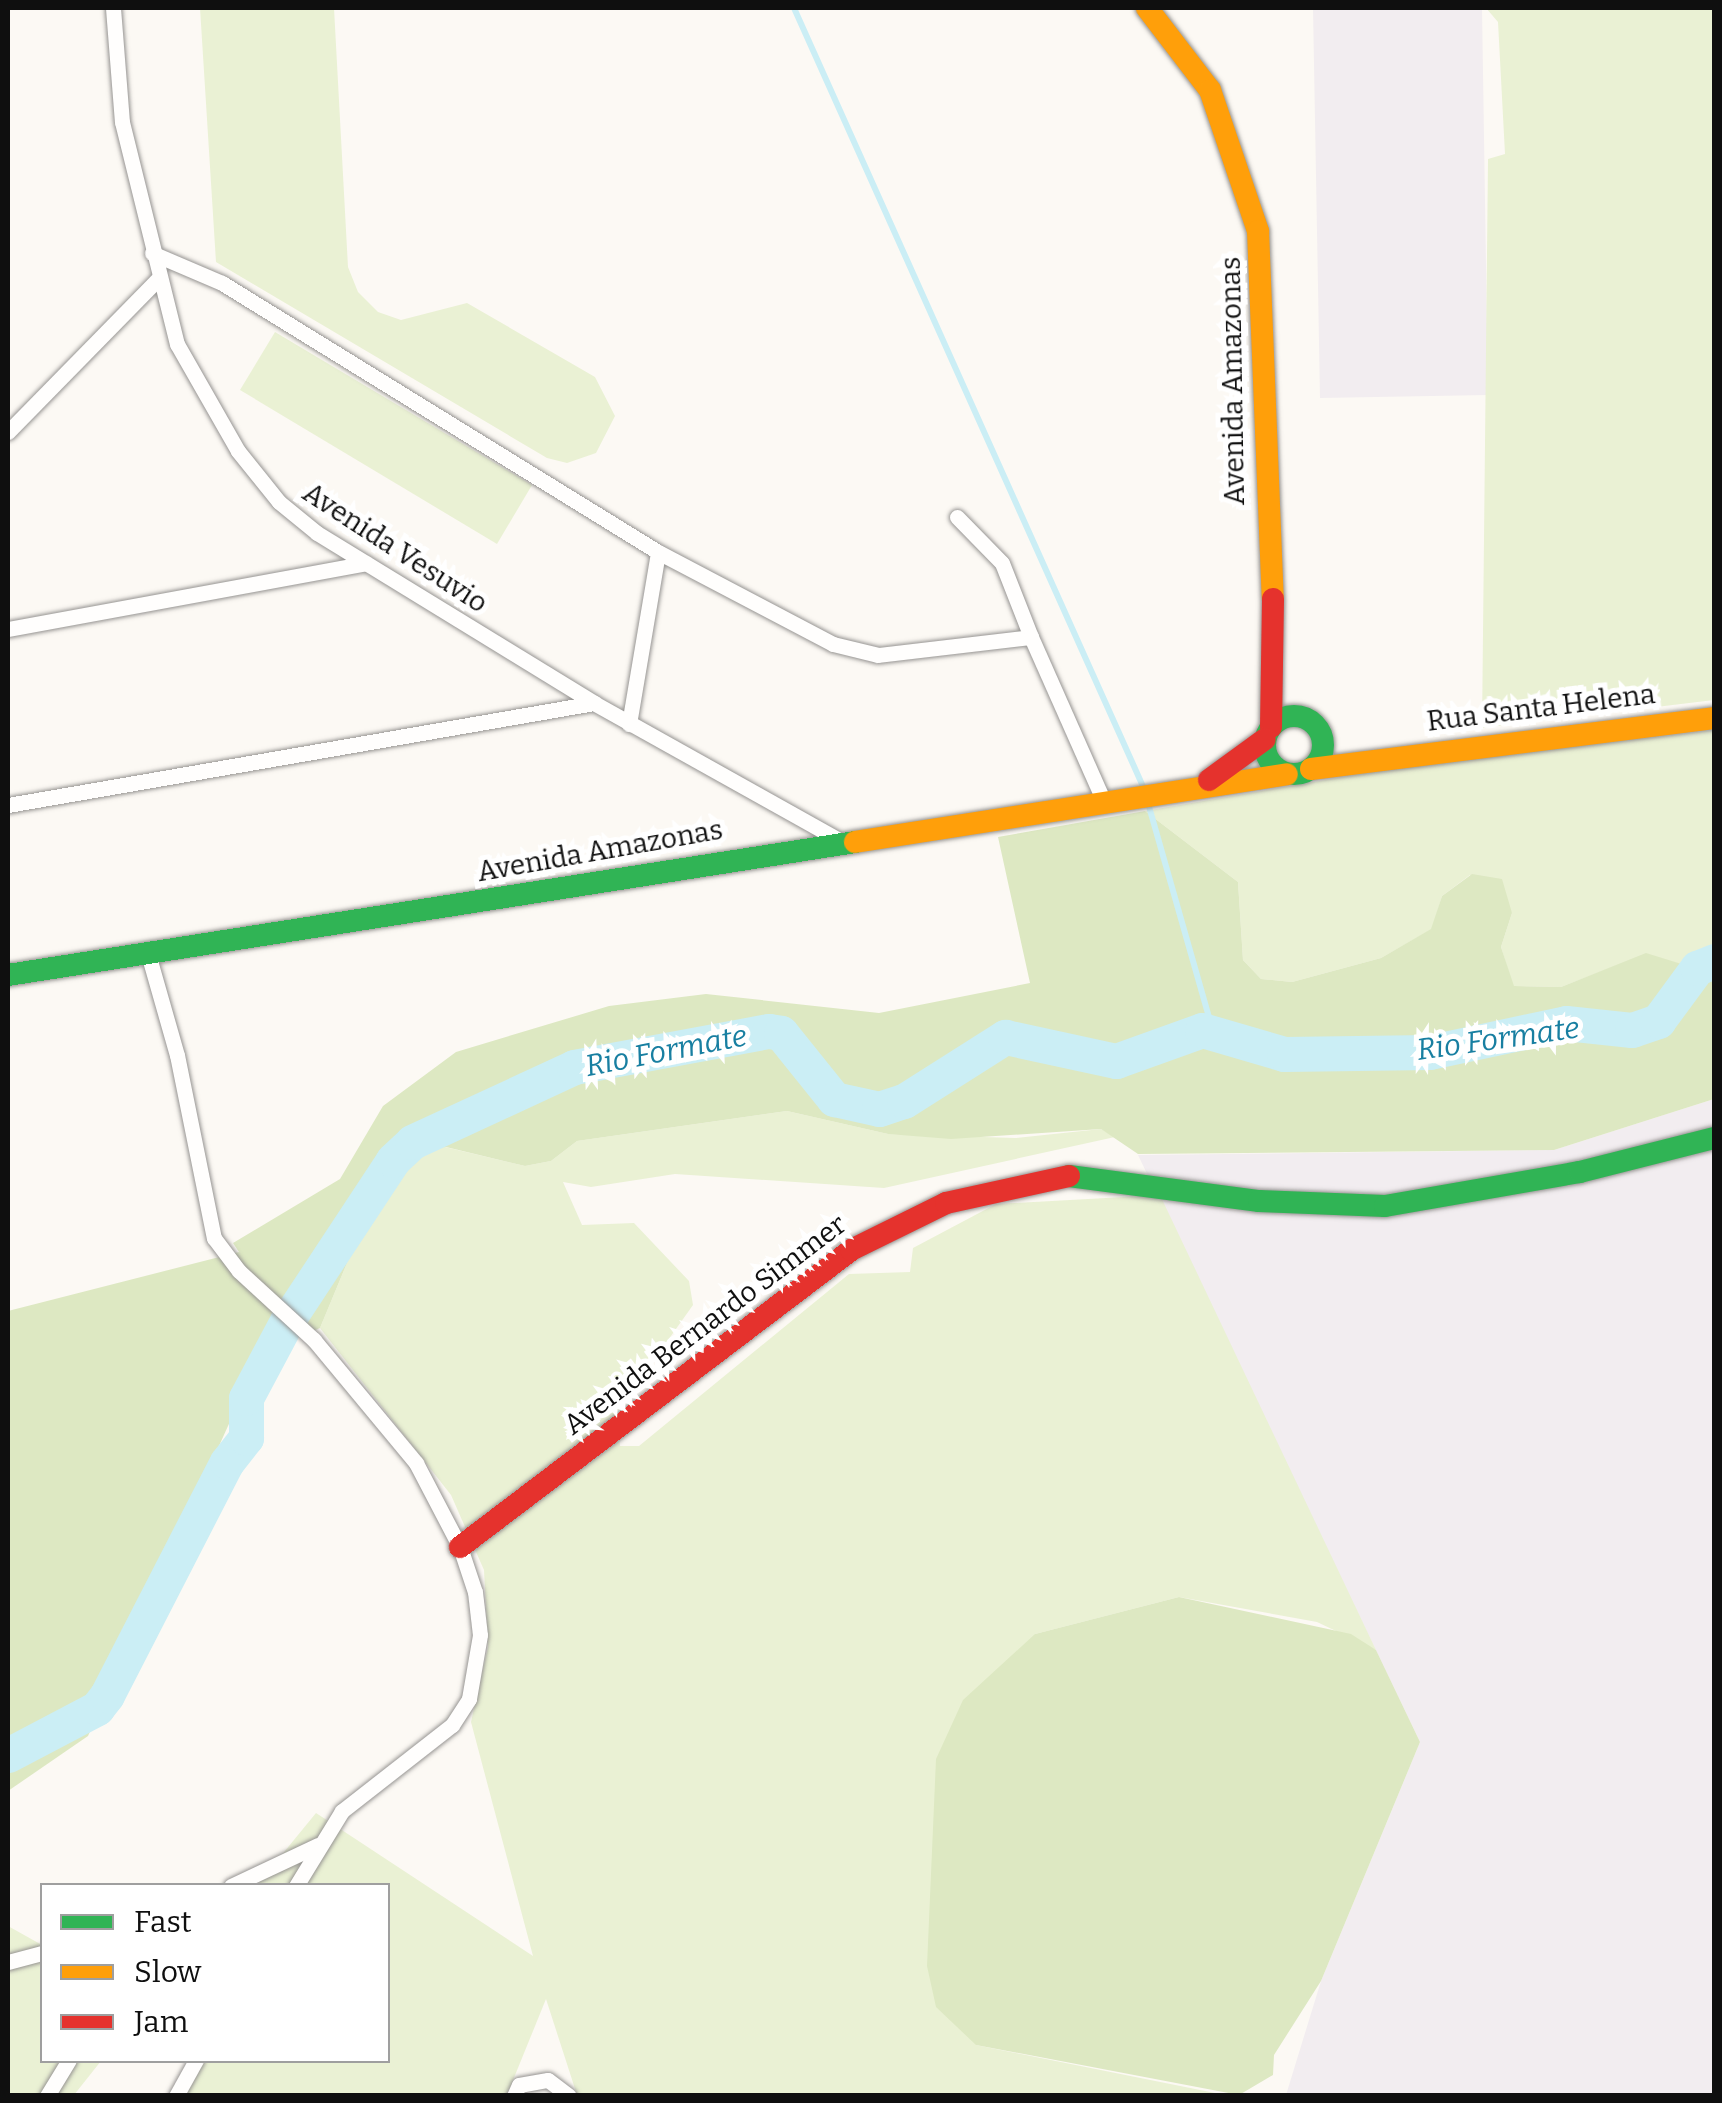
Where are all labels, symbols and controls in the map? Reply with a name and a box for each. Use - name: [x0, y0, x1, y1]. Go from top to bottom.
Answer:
- street label: Avenida Amazonas: [1214, 256, 1252, 506]
- street label: Avenida Vesuvio: [296, 476, 494, 620]
- street label: Rua Santa Helena: [1425, 677, 1657, 739]
- street label: Avenida Amazonas: [475, 813, 725, 889]
- water label: Rio Formate: [1414, 1010, 1582, 1068]
- water label: Rio Formate: [582, 1018, 750, 1084]
- street label: Avenida Bernardo Simmer: [557, 1208, 853, 1442]
- legend: [40, 1883, 390, 2063]
- text: Fast: [134, 1904, 192, 1940]
- text: Slow: [134, 1954, 201, 1990]
- text: Jam: [134, 2004, 188, 2040]

